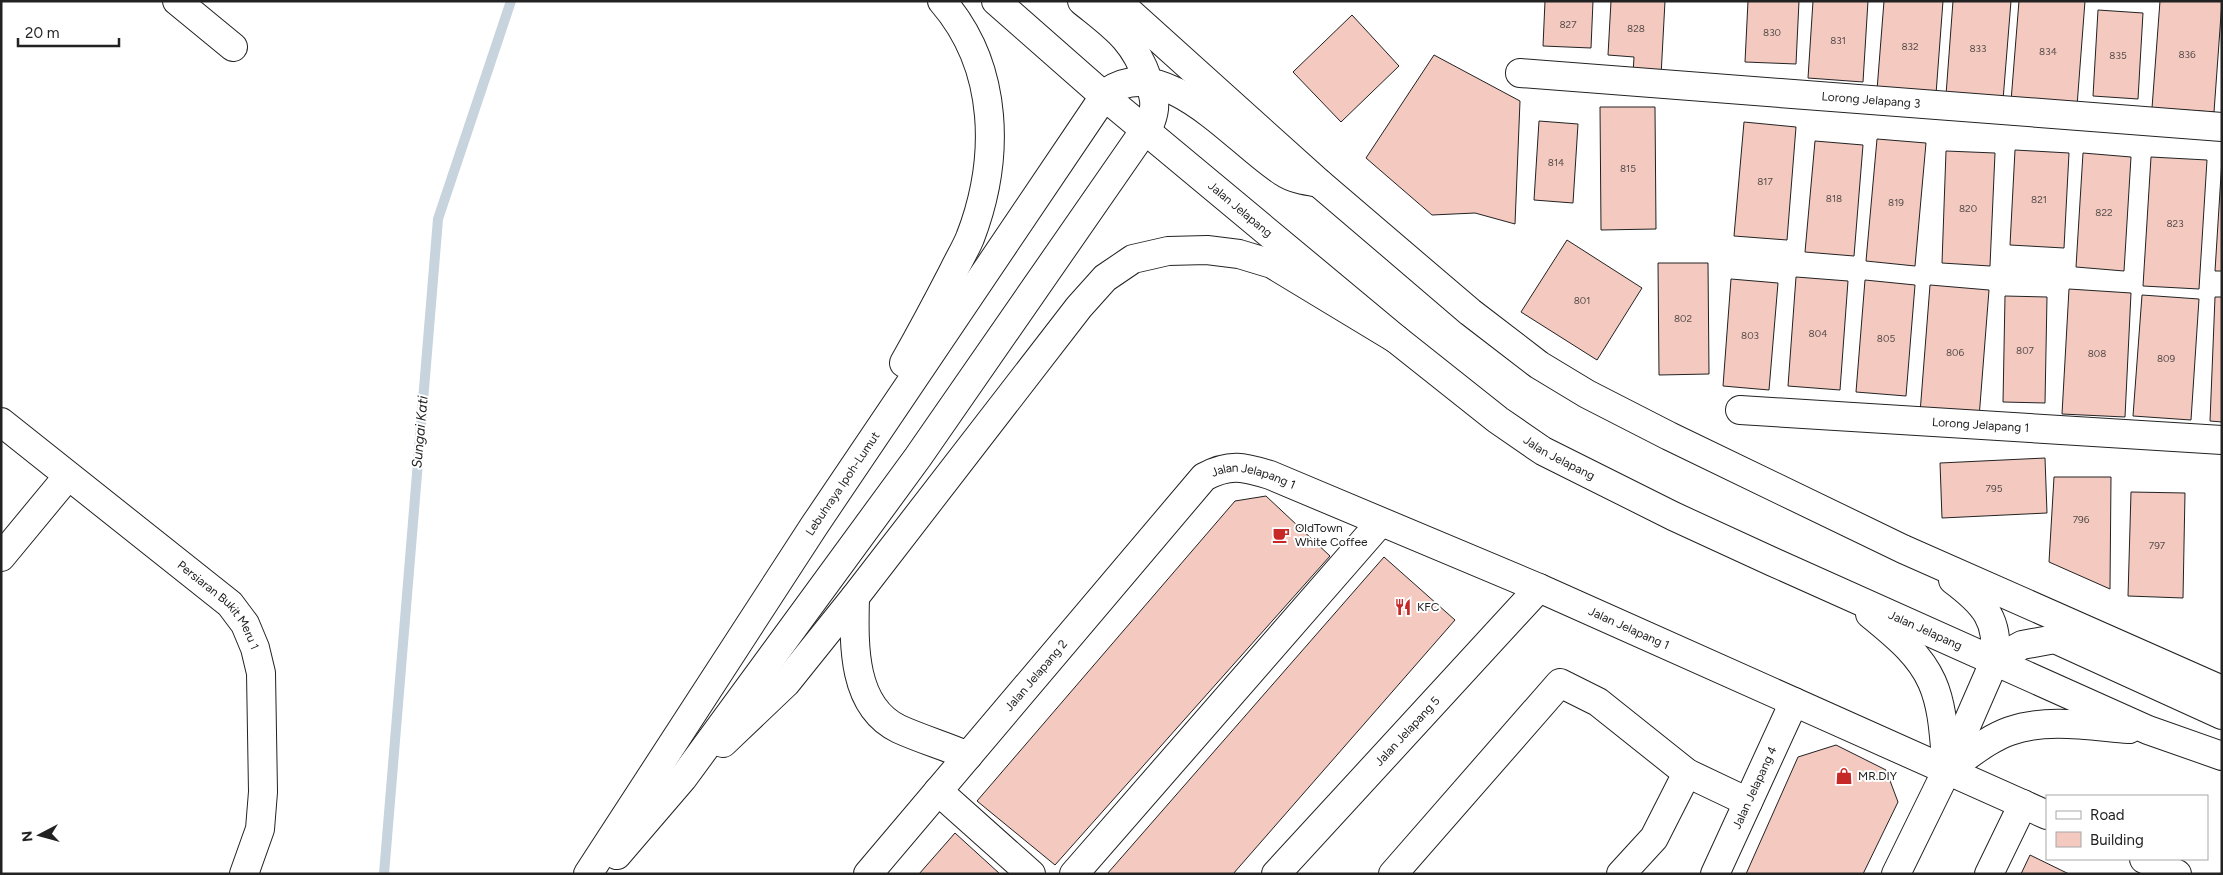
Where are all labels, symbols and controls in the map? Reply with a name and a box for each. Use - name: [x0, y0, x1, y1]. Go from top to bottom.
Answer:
- scale bar: [18, 15, 119, 47]
- house number: 827: [1559, 18, 1577, 31]
- house number: 828: [1627, 22, 1645, 35]
- text: 20 m: [25, 24, 59, 42]
- house number: 830: [1763, 26, 1781, 39]
- house number: 831: [1830, 34, 1846, 47]
- house number: 832: [1901, 40, 1919, 53]
- house number: 833: [1969, 42, 1987, 55]
- house number: 834: [2039, 45, 2057, 58]
- house number: 836: [2178, 48, 2196, 61]
- house number: 835: [2109, 49, 2127, 62]
- street label: Lorong Jelapang 3: [1821, 89, 1921, 111]
- house number: 814: [1548, 156, 1564, 169]
- house number: 815: [1620, 162, 1636, 175]
- house number: 817: [1757, 175, 1773, 188]
- street label: Jalan Jelapang: [1205, 179, 1275, 240]
- house number: 818: [1826, 192, 1842, 205]
- house number: 821: [2031, 193, 2047, 206]
- house number: 819: [1888, 196, 1904, 209]
- house number: 820: [1959, 202, 1977, 215]
- house number: 822: [2095, 206, 2113, 219]
- house number: 823: [2166, 217, 2184, 230]
- house number: 801: [1574, 294, 1590, 307]
- house number: 802: [1674, 312, 1692, 325]
- house number: 804: [1809, 327, 1827, 340]
- house number: 803: [1741, 329, 1759, 342]
- house number: 805: [1877, 332, 1895, 345]
- house number: 807: [2016, 344, 2035, 357]
- house number: 806: [1946, 346, 1964, 359]
- house number: 808: [2088, 347, 2106, 360]
- house number: 809: [2157, 352, 2175, 365]
- water label: Sungai Kati: [408, 394, 432, 469]
- street label: Lorong Jelapang 1: [1931, 415, 2030, 435]
- street label: Lebuhraya Ipoh-Lumut: [803, 429, 883, 538]
- street label: Jalan Jelapang: [1521, 433, 1597, 483]
- street label: Jalan Jelapang 1: [1209, 461, 1298, 492]
- house number: 795: [1986, 482, 2003, 495]
- house number: 796: [2073, 513, 2090, 526]
- place label: OldTown White Coffee: [1295, 521, 1368, 549]
- cafe icon: OldTown White Coffee: [1271, 525, 1291, 545]
- house number: 797: [2149, 539, 2166, 552]
- street label: Persiaran Bukit Meru 1: [175, 558, 262, 652]
- restaurant icon: KFC: [1393, 597, 1413, 617]
- place label: KFC: [1417, 600, 1440, 614]
- street label: Jalan Jelapang 1: [1586, 604, 1672, 652]
- street label: Jalan Jelapang: [1886, 608, 1964, 653]
- street label: Jalan Jelapang 2: [1002, 637, 1070, 714]
- street label: Jalan Jelapang 5: [1372, 694, 1443, 769]
- street label: Jalan Jelapang 4: [1730, 744, 1780, 831]
- shop icon: MR.DIY: [1834, 766, 1854, 786]
- place label: MR.DIY: [1858, 769, 1898, 783]
- legend: [2046, 795, 2208, 860]
- text: Road: [2090, 806, 2125, 824]
- north arrow: [15, 810, 65, 860]
- text: N: [19, 830, 37, 843]
- text: Building: [2090, 831, 2144, 849]

